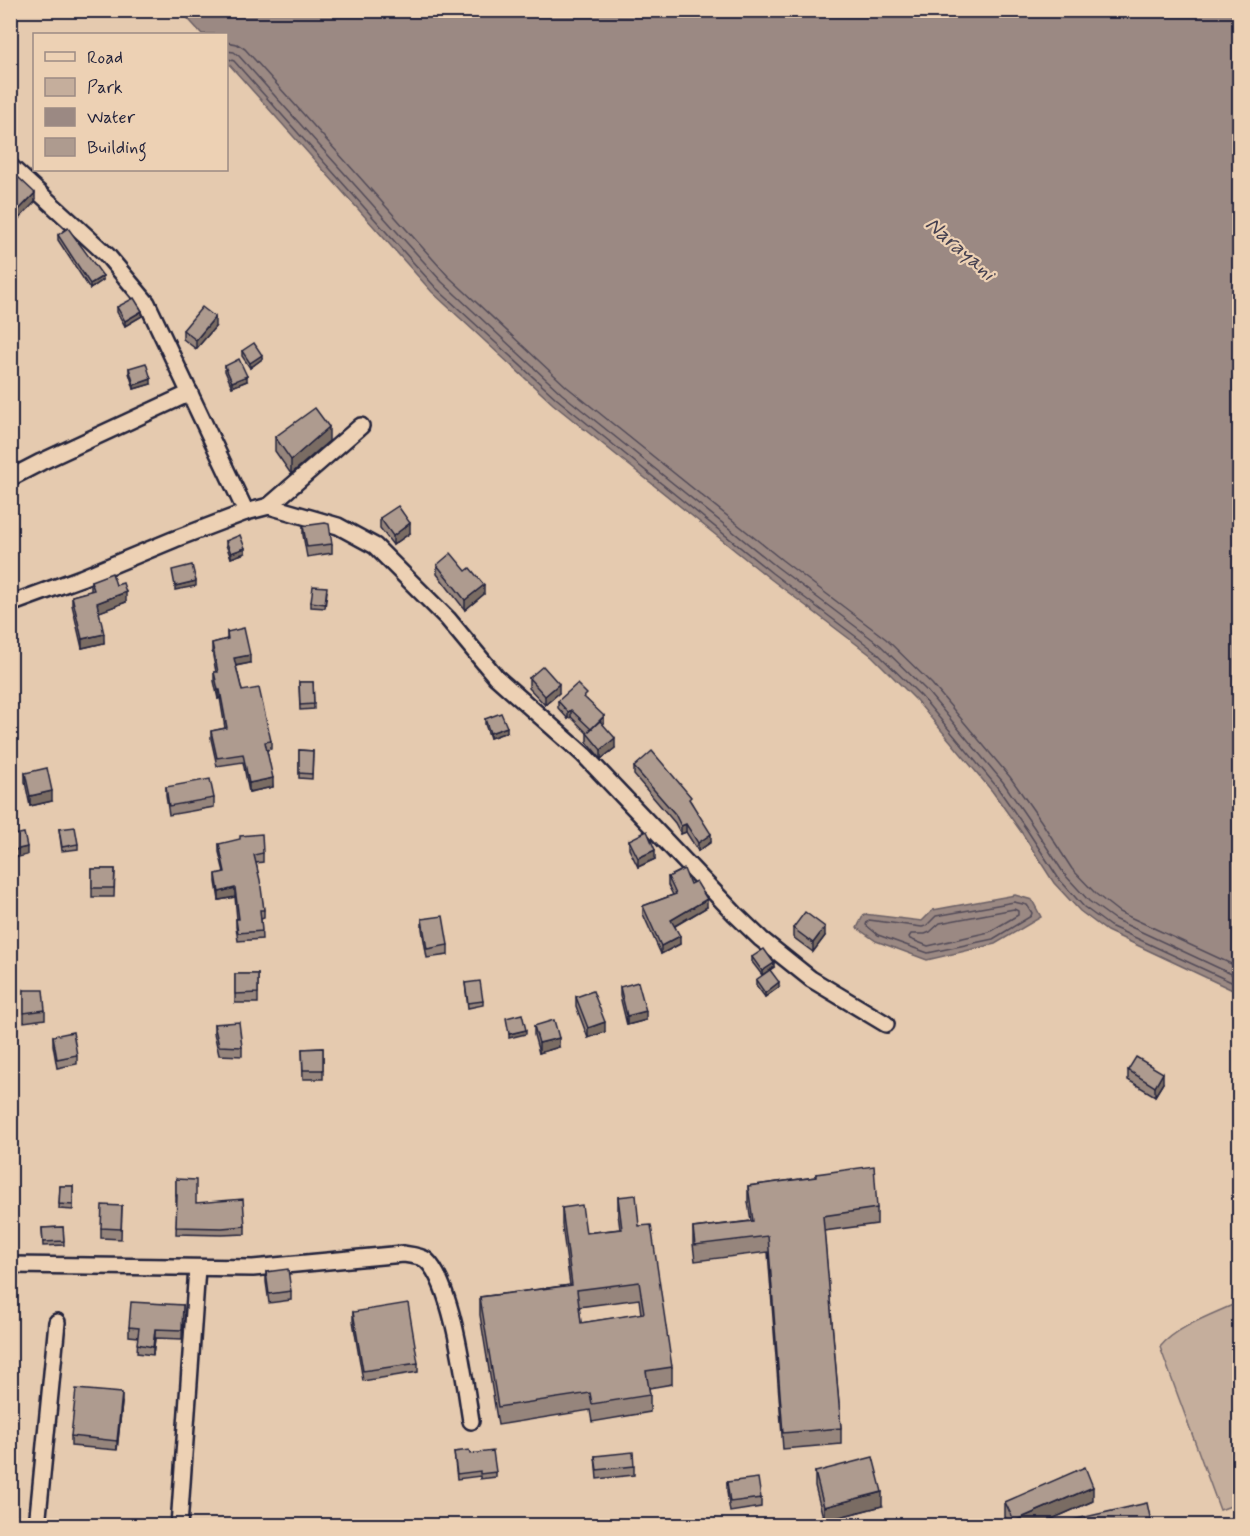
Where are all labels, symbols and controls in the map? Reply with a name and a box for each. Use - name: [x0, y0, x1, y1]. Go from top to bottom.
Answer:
- legend: [33, 33, 228, 171]
- text: Road: [87, 46, 123, 70]
- text: Park: [87, 76, 123, 100]
- text: Water: [87, 106, 136, 130]
- text: Building: [87, 136, 147, 162]
- water label: Narayani: [919, 211, 1003, 289]

